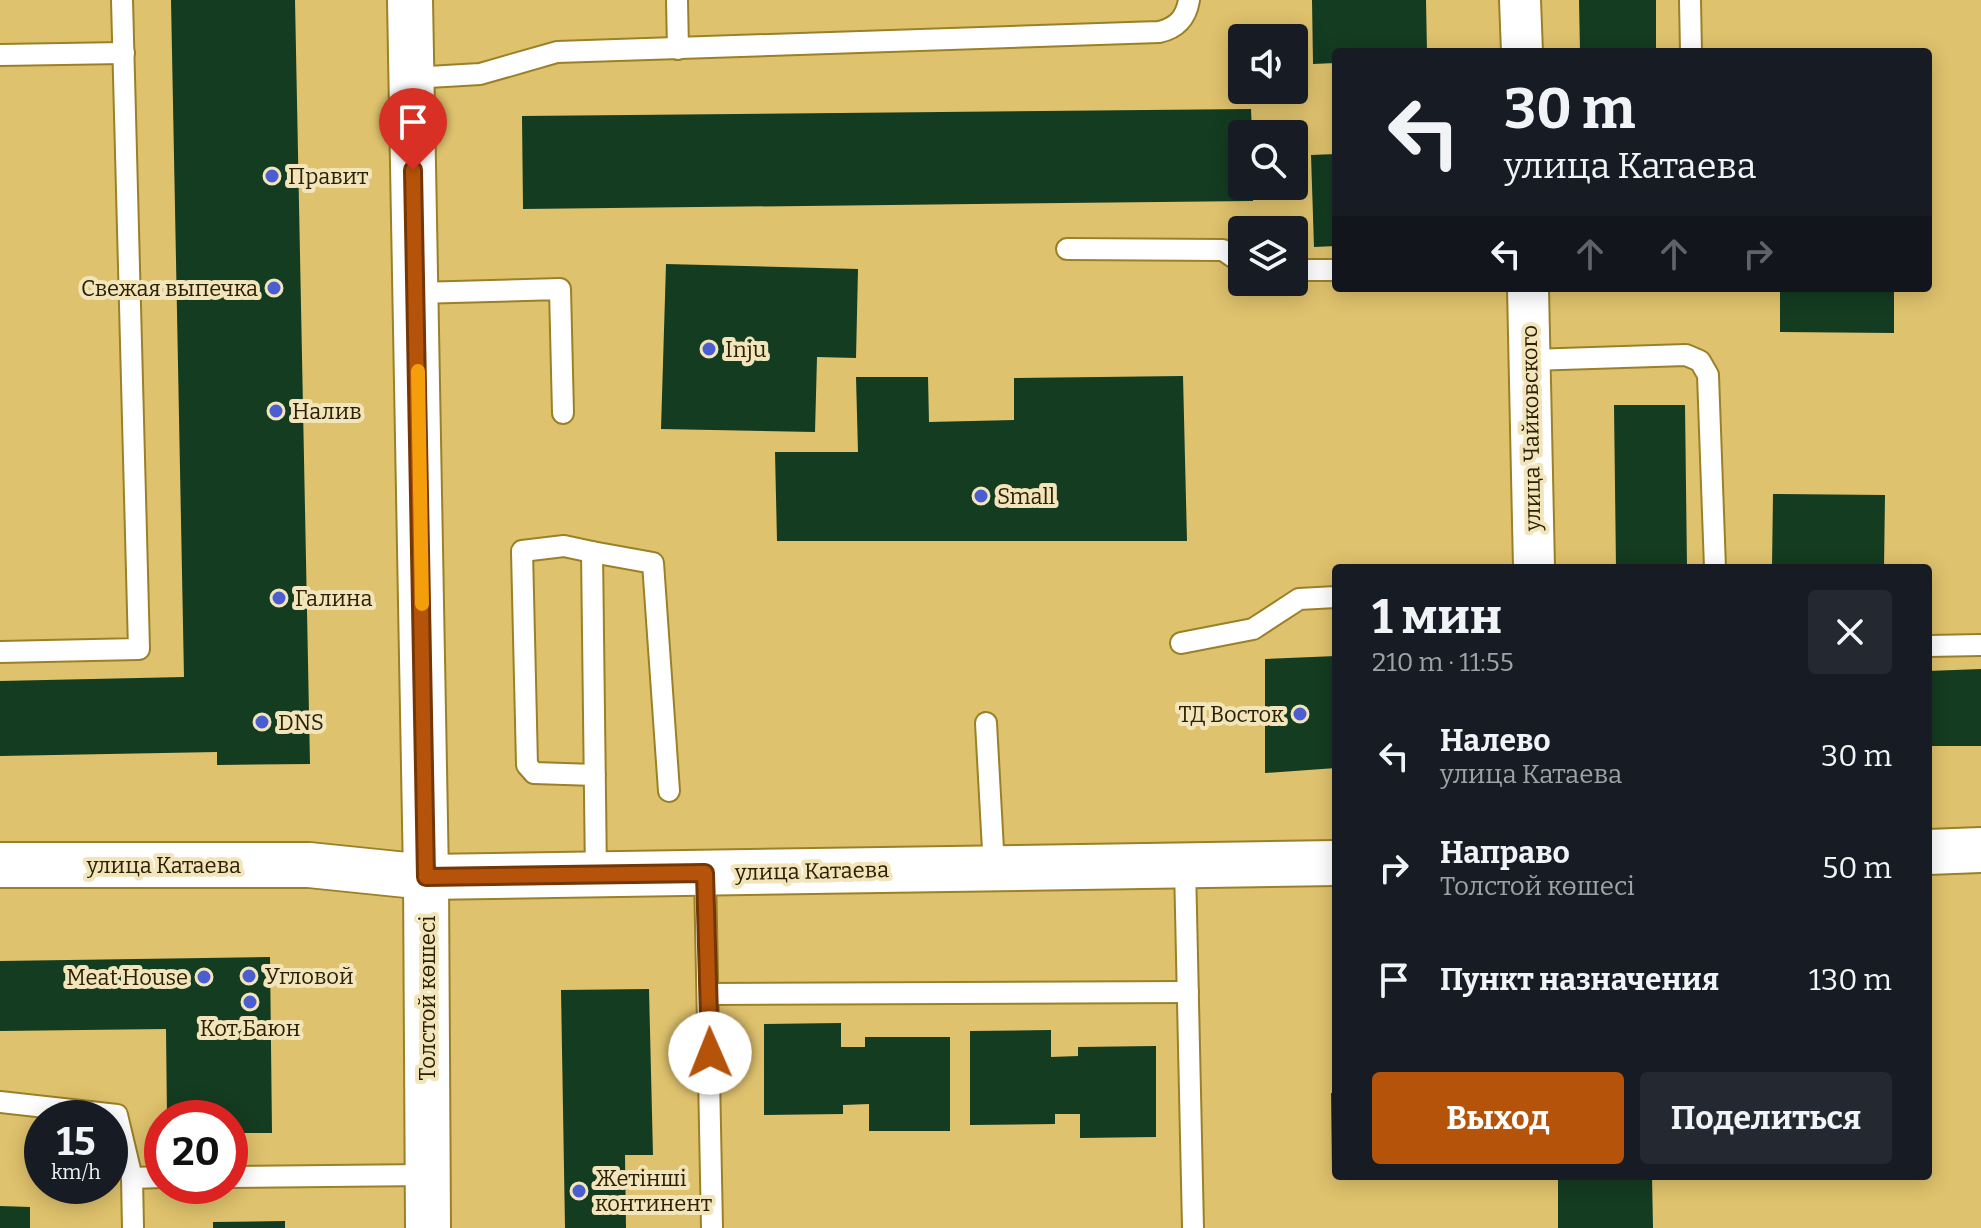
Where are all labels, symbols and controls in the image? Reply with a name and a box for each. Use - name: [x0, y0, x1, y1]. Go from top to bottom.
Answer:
- map controls: [1228, 24, 1308, 296]
- button: sound: [1228, 24, 1308, 104]
- text: 30 m: [1504, 76, 1635, 143]
- icon: left: [1372, 80, 1476, 184]
- pin: [379, 88, 447, 170]
- icon: arrive: [391, 100, 435, 144]
- button: search: [1228, 120, 1308, 200]
- text: улица Катаева: [1504, 144, 1757, 188]
- place label: Правит: [288, 163, 368, 190]
- marker: Правит: [263, 167, 281, 185]
- button: layers: [1228, 216, 1308, 296]
- icon: left: [1484, 232, 1528, 276]
- icon: ahead: [1568, 232, 1612, 276]
- icon: ahead: [1652, 232, 1696, 276]
- icon: right: [1736, 232, 1780, 276]
- place label: Свежая выпечка: [81, 275, 258, 302]
- marker: Свежая выпечка: [265, 279, 283, 297]
- street label: улица Чайковского: [1516, 325, 1546, 532]
- place label: Inju: [725, 336, 767, 363]
- marker: Inju: [700, 340, 718, 358]
- place label: Налив: [292, 398, 362, 425]
- marker: Налив: [267, 402, 285, 420]
- place label: Small: [997, 483, 1055, 510]
- marker: Small: [972, 487, 990, 505]
- place label: Галина: [295, 585, 373, 612]
- text: 1 мин: [1372, 588, 1502, 646]
- marker: Галина: [270, 589, 288, 607]
- button: close: [1808, 590, 1892, 674]
- text: 210 m · 11:55: [1372, 647, 1514, 678]
- place label: ТД Восток: [1179, 701, 1284, 728]
- marker: ТД Восток: [1291, 705, 1309, 723]
- place label: DNS: [278, 709, 324, 736]
- marker: DNS: [253, 713, 271, 731]
- text: Налево: [1440, 723, 1551, 759]
- icon: left: [1372, 734, 1416, 778]
- text: 30 m: [1821, 738, 1892, 774]
- text: улица Катаева: [1440, 759, 1622, 790]
- text: Направо: [1440, 835, 1570, 871]
- icon: right: [1372, 846, 1416, 890]
- text: 50 m: [1822, 850, 1892, 886]
- street label: улица Катаева: [86, 852, 241, 879]
- street label: улица Катаева: [734, 856, 889, 886]
- text: Толстой көшесі: [1440, 871, 1635, 902]
- street label: Толстой көшесі: [414, 915, 441, 1080]
- icon: arrive: [1372, 958, 1416, 1002]
- text: Пункт назначения: [1440, 962, 1719, 998]
- text: 130 m: [1809, 962, 1892, 998]
- place label: Угловой: [265, 963, 354, 990]
- place label: Meat House: [66, 964, 188, 991]
- marker: Угловой: [240, 967, 258, 985]
- marker: Meat House: [195, 968, 213, 986]
- marker: Кот Баюн: [241, 993, 259, 1011]
- position arrow: [668, 1011, 752, 1095]
- place label: Кот Баюн: [200, 1015, 300, 1042]
- button: Выход: [1372, 1072, 1624, 1164]
- button: Поделиться: [1640, 1072, 1892, 1164]
- speed limit sign: 20: [144, 1100, 248, 1204]
- text: 15: [56, 1118, 96, 1166]
- text: km/h: [51, 1160, 101, 1184]
- place label: Жетінші континент: [595, 1165, 712, 1217]
- marker: Жетінші континент: [570, 1182, 588, 1200]

